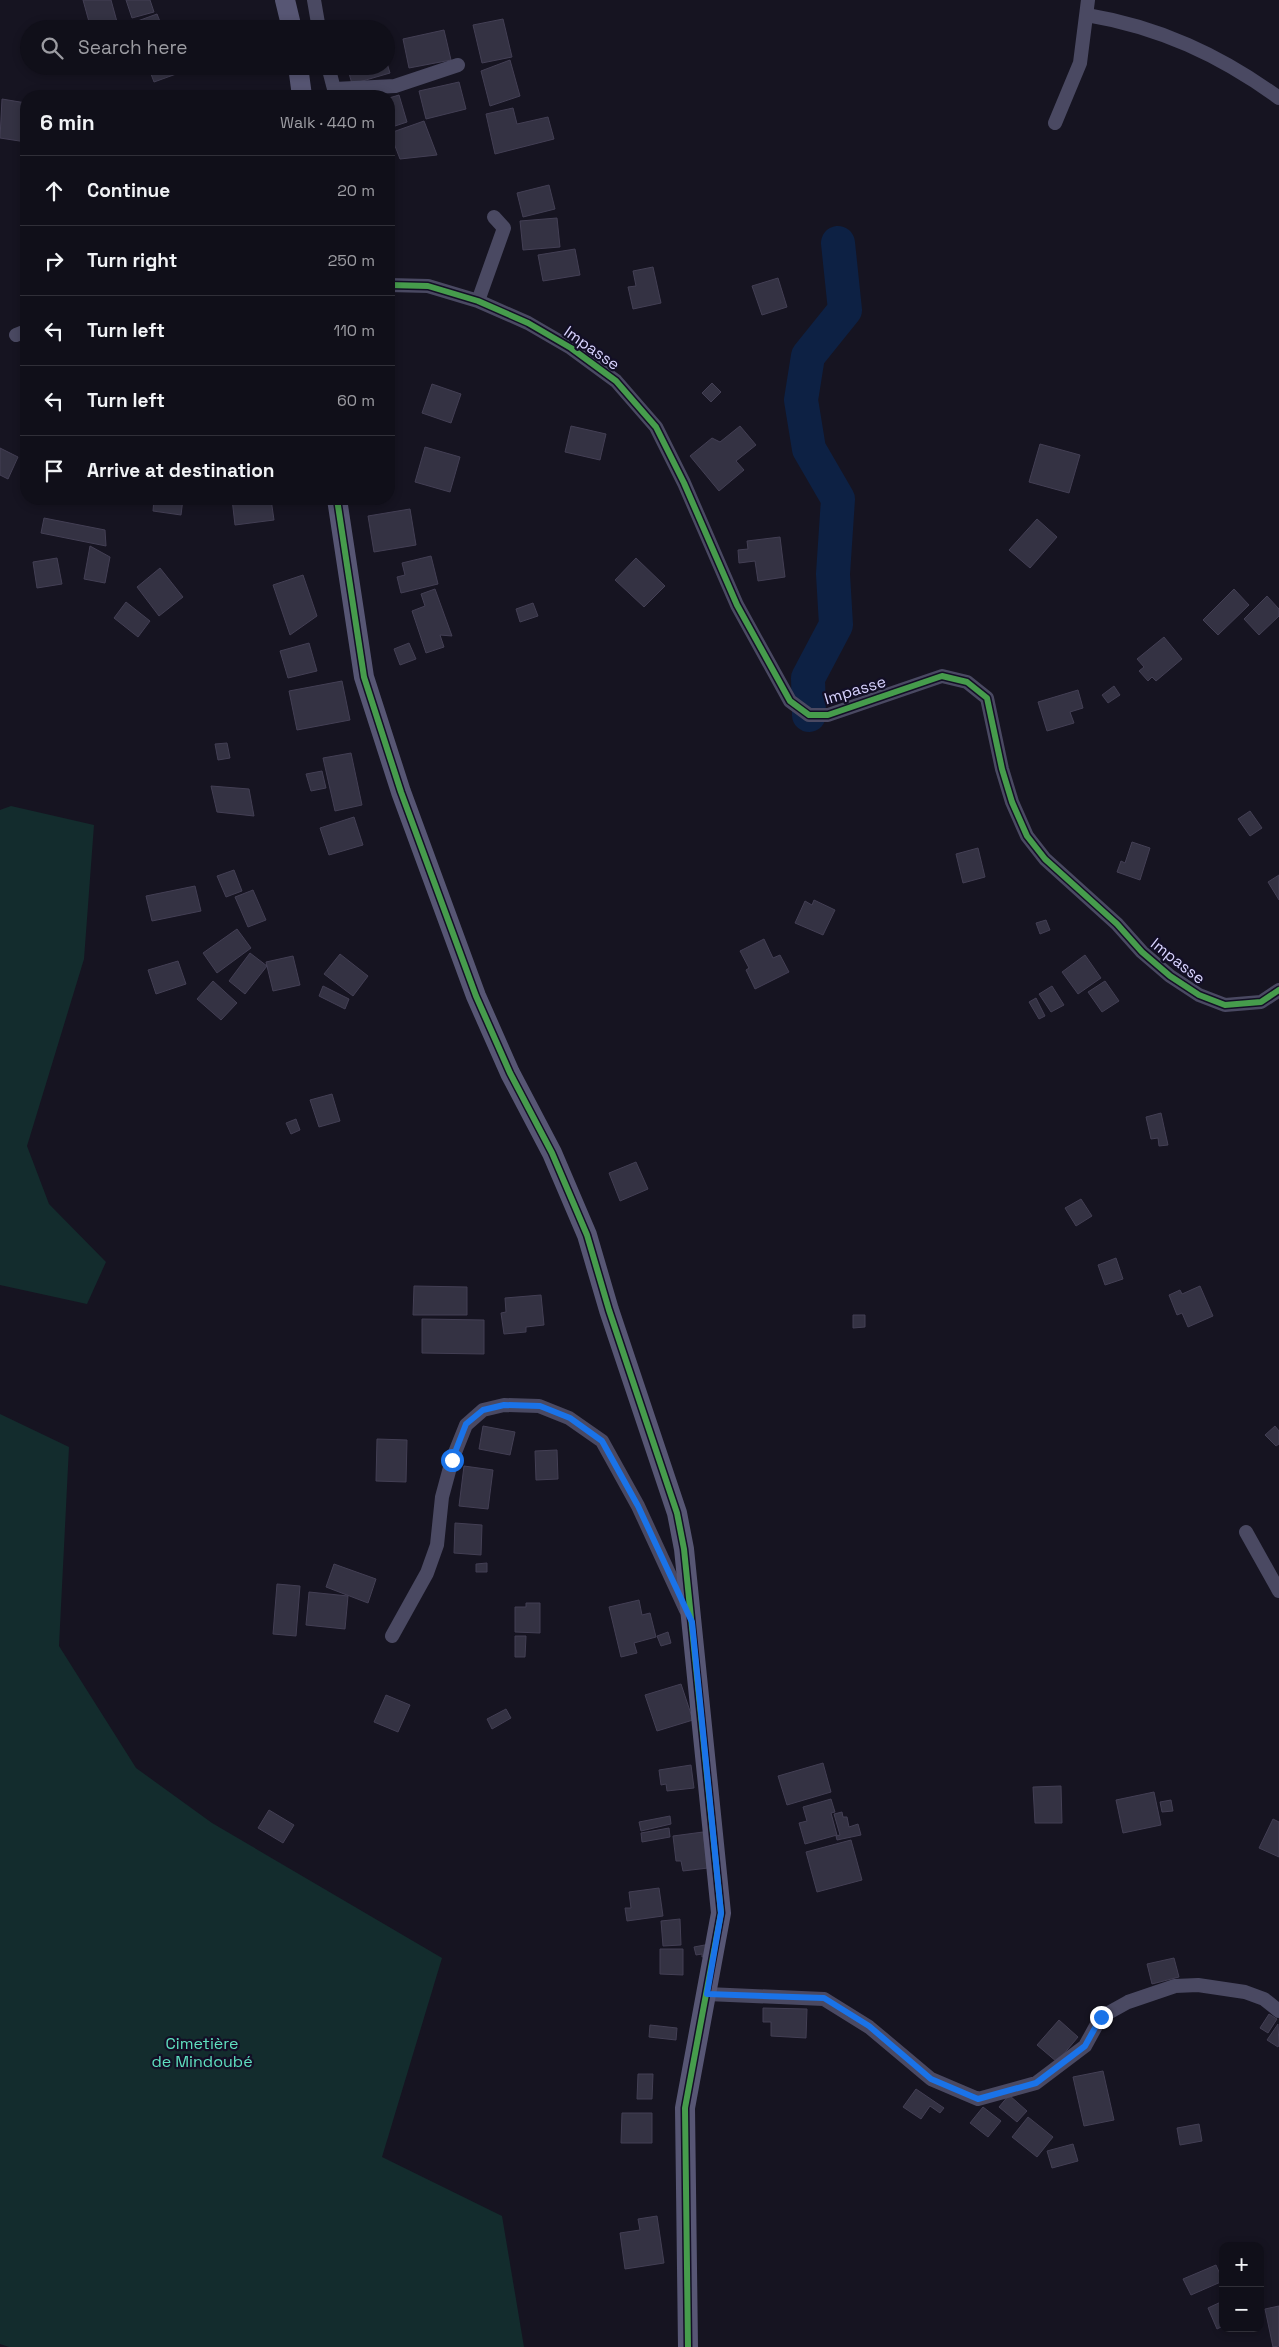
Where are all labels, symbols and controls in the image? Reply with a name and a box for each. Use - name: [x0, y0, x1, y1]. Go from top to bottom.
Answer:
- search box: [20, 20, 395, 75]
- icon: search: [38, 34, 66, 62]
- text: Search here: [78, 35, 188, 60]
- text: 6 min: [40, 109, 95, 136]
- text: Walk · 440 m: [280, 112, 375, 133]
- icon: ahead: [40, 177, 68, 205]
- text: Continue: [87, 178, 170, 203]
- text: 20 m: [337, 180, 375, 201]
- icon: right: [40, 247, 68, 275]
- text: Turn right: [87, 248, 177, 273]
- text: 250 m: [328, 250, 375, 271]
- icon: left: [40, 317, 68, 345]
- text: Turn left: [87, 318, 165, 343]
- text: 110 m: [333, 320, 375, 341]
- street label: Impasse: [560, 321, 624, 375]
- icon: left: [40, 387, 68, 415]
- text: Turn left: [87, 388, 165, 413]
- text: 60 m: [337, 390, 375, 411]
- icon: arrive: [40, 457, 68, 485]
- text: Arrive at destination: [87, 458, 275, 483]
- street label: Impasse: [822, 671, 888, 709]
- street label: Impasse: [1147, 933, 1209, 989]
- route start: [441, 1449, 464, 1472]
- route end: [1090, 2006, 1113, 2029]
- park label: Cimetière de Mindoubé: [151, 2033, 253, 2072]
- map controls: [1219, 2242, 1264, 2332]
- button: +: [1219, 2242, 1264, 2287]
- button: −: [1219, 2287, 1264, 2332]

